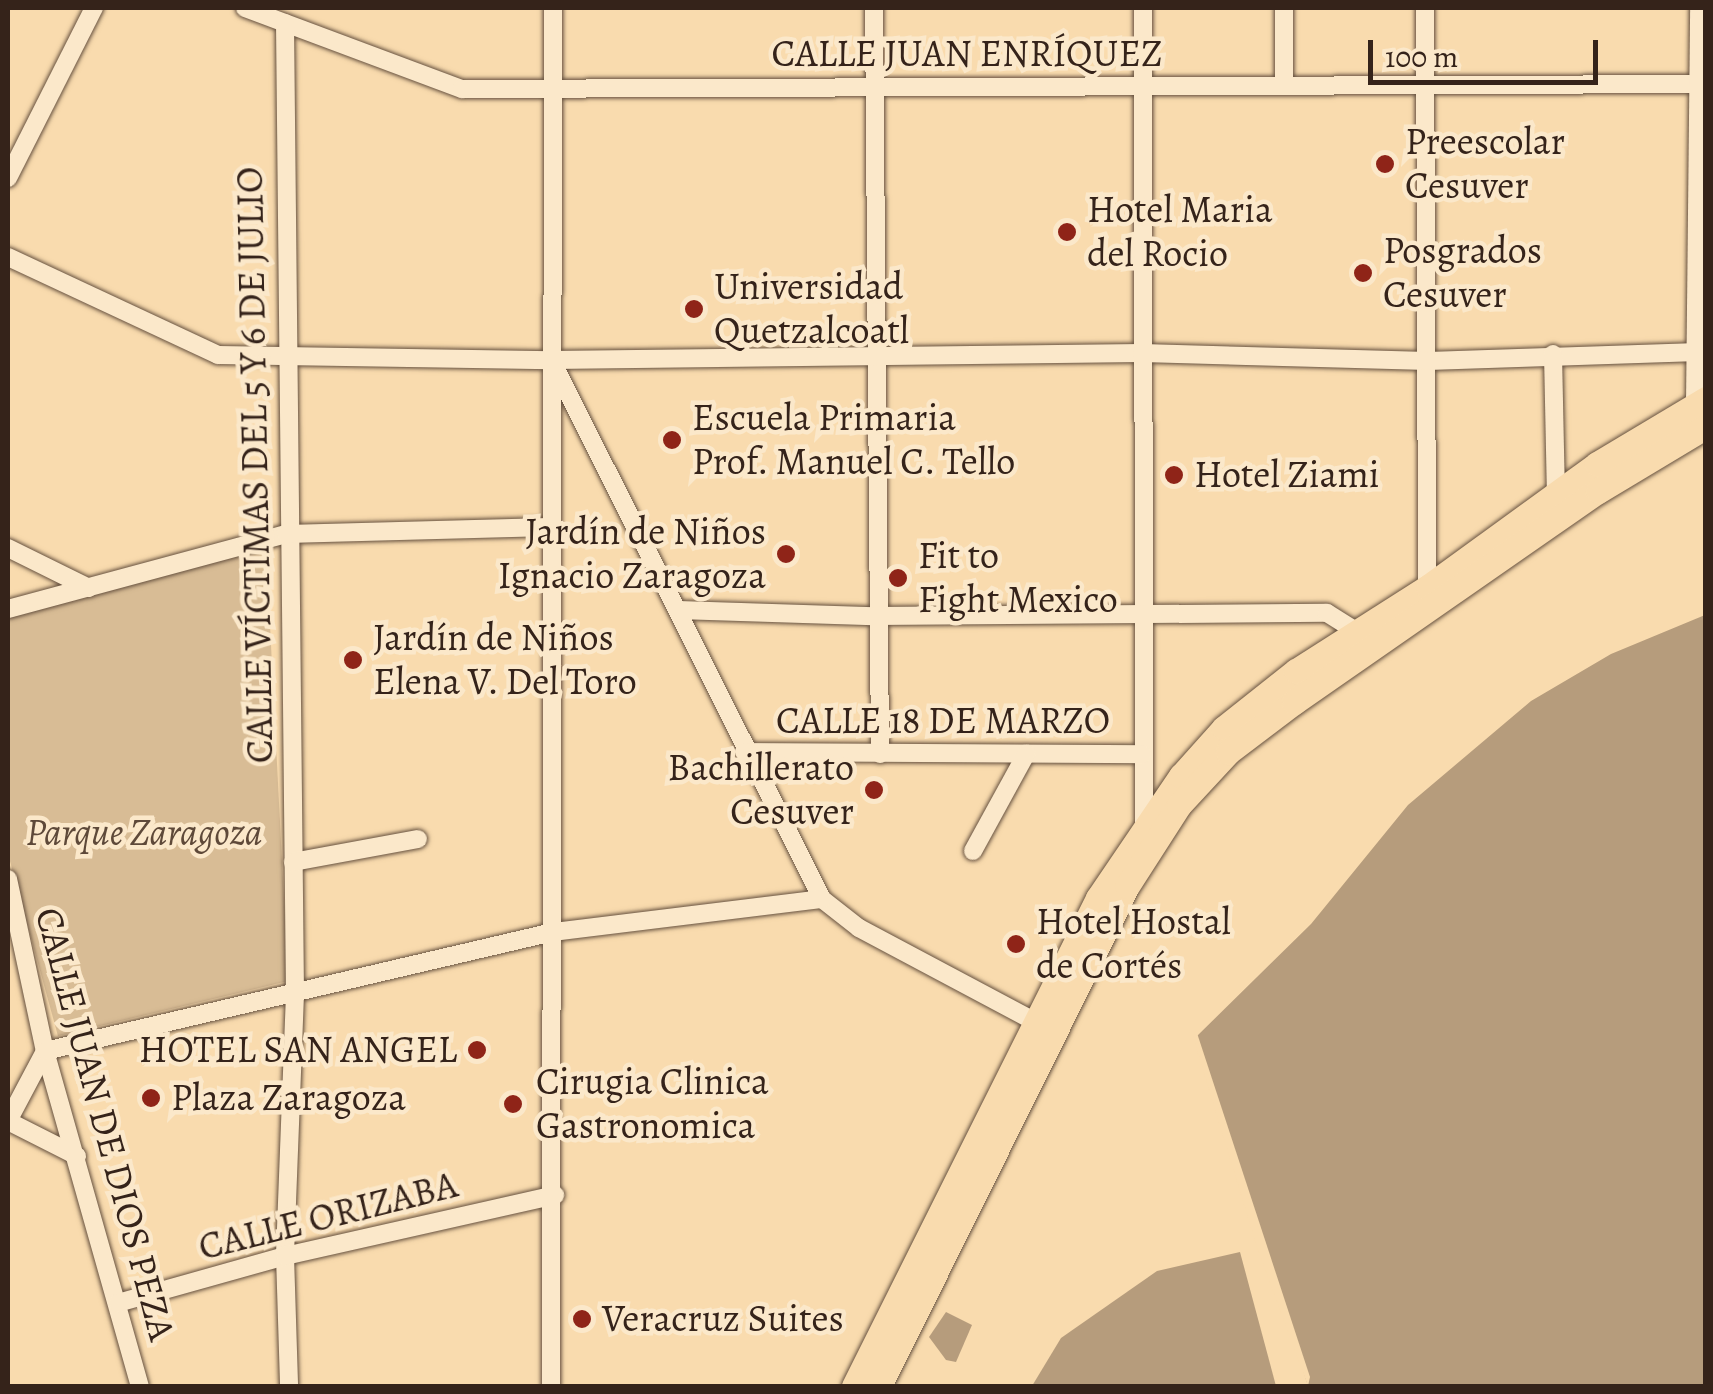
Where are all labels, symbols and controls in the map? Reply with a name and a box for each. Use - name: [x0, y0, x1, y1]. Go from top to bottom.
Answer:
- scale bar: [1373, 20, 1603, 82]
- street label: CALLE JUAN ENRÍQUEZ: [771, 31, 1163, 77]
- text: 100 m: [1385, 37, 1458, 77]
- place label: Preescolar Cesuver: [1405, 119, 1565, 208]
- marker: Preescolar Cesuver: [1374, 153, 1396, 175]
- street label: CALLE VÍCTIMAS DEL 5 Y 6 DE JULIO: [227, 166, 283, 764]
- place label: Hotel Maria del Rocio: [1087, 187, 1273, 276]
- marker: Hotel Maria del Rocio: [1056, 221, 1078, 243]
- place label: Posgrados Cesuver: [1383, 228, 1542, 318]
- marker: Posgrados Cesuver: [1352, 262, 1374, 284]
- place label: Universidad Quetzalcoatl: [714, 264, 909, 353]
- marker: Universidad Quetzalcoatl: [683, 298, 705, 320]
- place label: Escuela Primaria Prof. Manuel C. Tello: [692, 395, 1017, 484]
- marker: Escuela Primaria Prof. Manuel C. Tello: [661, 429, 683, 451]
- place label: Hotel Ziami: [1194, 452, 1380, 498]
- marker: Hotel Ziami: [1163, 464, 1185, 486]
- place label: Jardín de Niños Ignacio Zaragoza: [498, 509, 766, 598]
- place label: Fit to Fight Mexico: [918, 533, 1118, 622]
- marker: Jardín de Niños Ignacio Zaragoza: [775, 543, 797, 565]
- marker: Fit to Fight Mexico: [887, 567, 909, 589]
- place label: Jardín de Niños Elena V. Del Toro: [373, 615, 637, 704]
- marker: Jardín de Niños Elena V. Del Toro: [342, 649, 364, 671]
- street label: CALLE 18 DE MARZO: [776, 698, 1110, 744]
- place label: Bachillerato Cesuver: [668, 745, 854, 834]
- marker: Bachillerato Cesuver: [863, 779, 885, 801]
- park label: Parque Zaragoza: [26, 810, 262, 856]
- place label: Hotel Hostal de Cortés: [1036, 899, 1231, 988]
- street label: CALLE JUAN DE DIOS PEZA: [25, 903, 185, 1345]
- marker: Hotel Hostal de Cortés: [1005, 933, 1027, 955]
- place label: HOTEL SAN ANGEL: [139, 1027, 457, 1073]
- marker: HOTEL SAN ANGEL: [466, 1039, 488, 1061]
- place label: Cirugia Clinica Gastronomica: [536, 1059, 769, 1148]
- place label: Plaza Zaragoza: [171, 1075, 406, 1121]
- marker: Plaza Zaragoza: [140, 1087, 162, 1109]
- marker: Cirugia Clinica Gastronomica: [500, 1091, 526, 1117]
- street label: CALLE ORIZABA: [194, 1162, 462, 1270]
- place label: Veracruz Suites: [602, 1296, 844, 1342]
- marker: Veracruz Suites: [571, 1308, 593, 1330]

